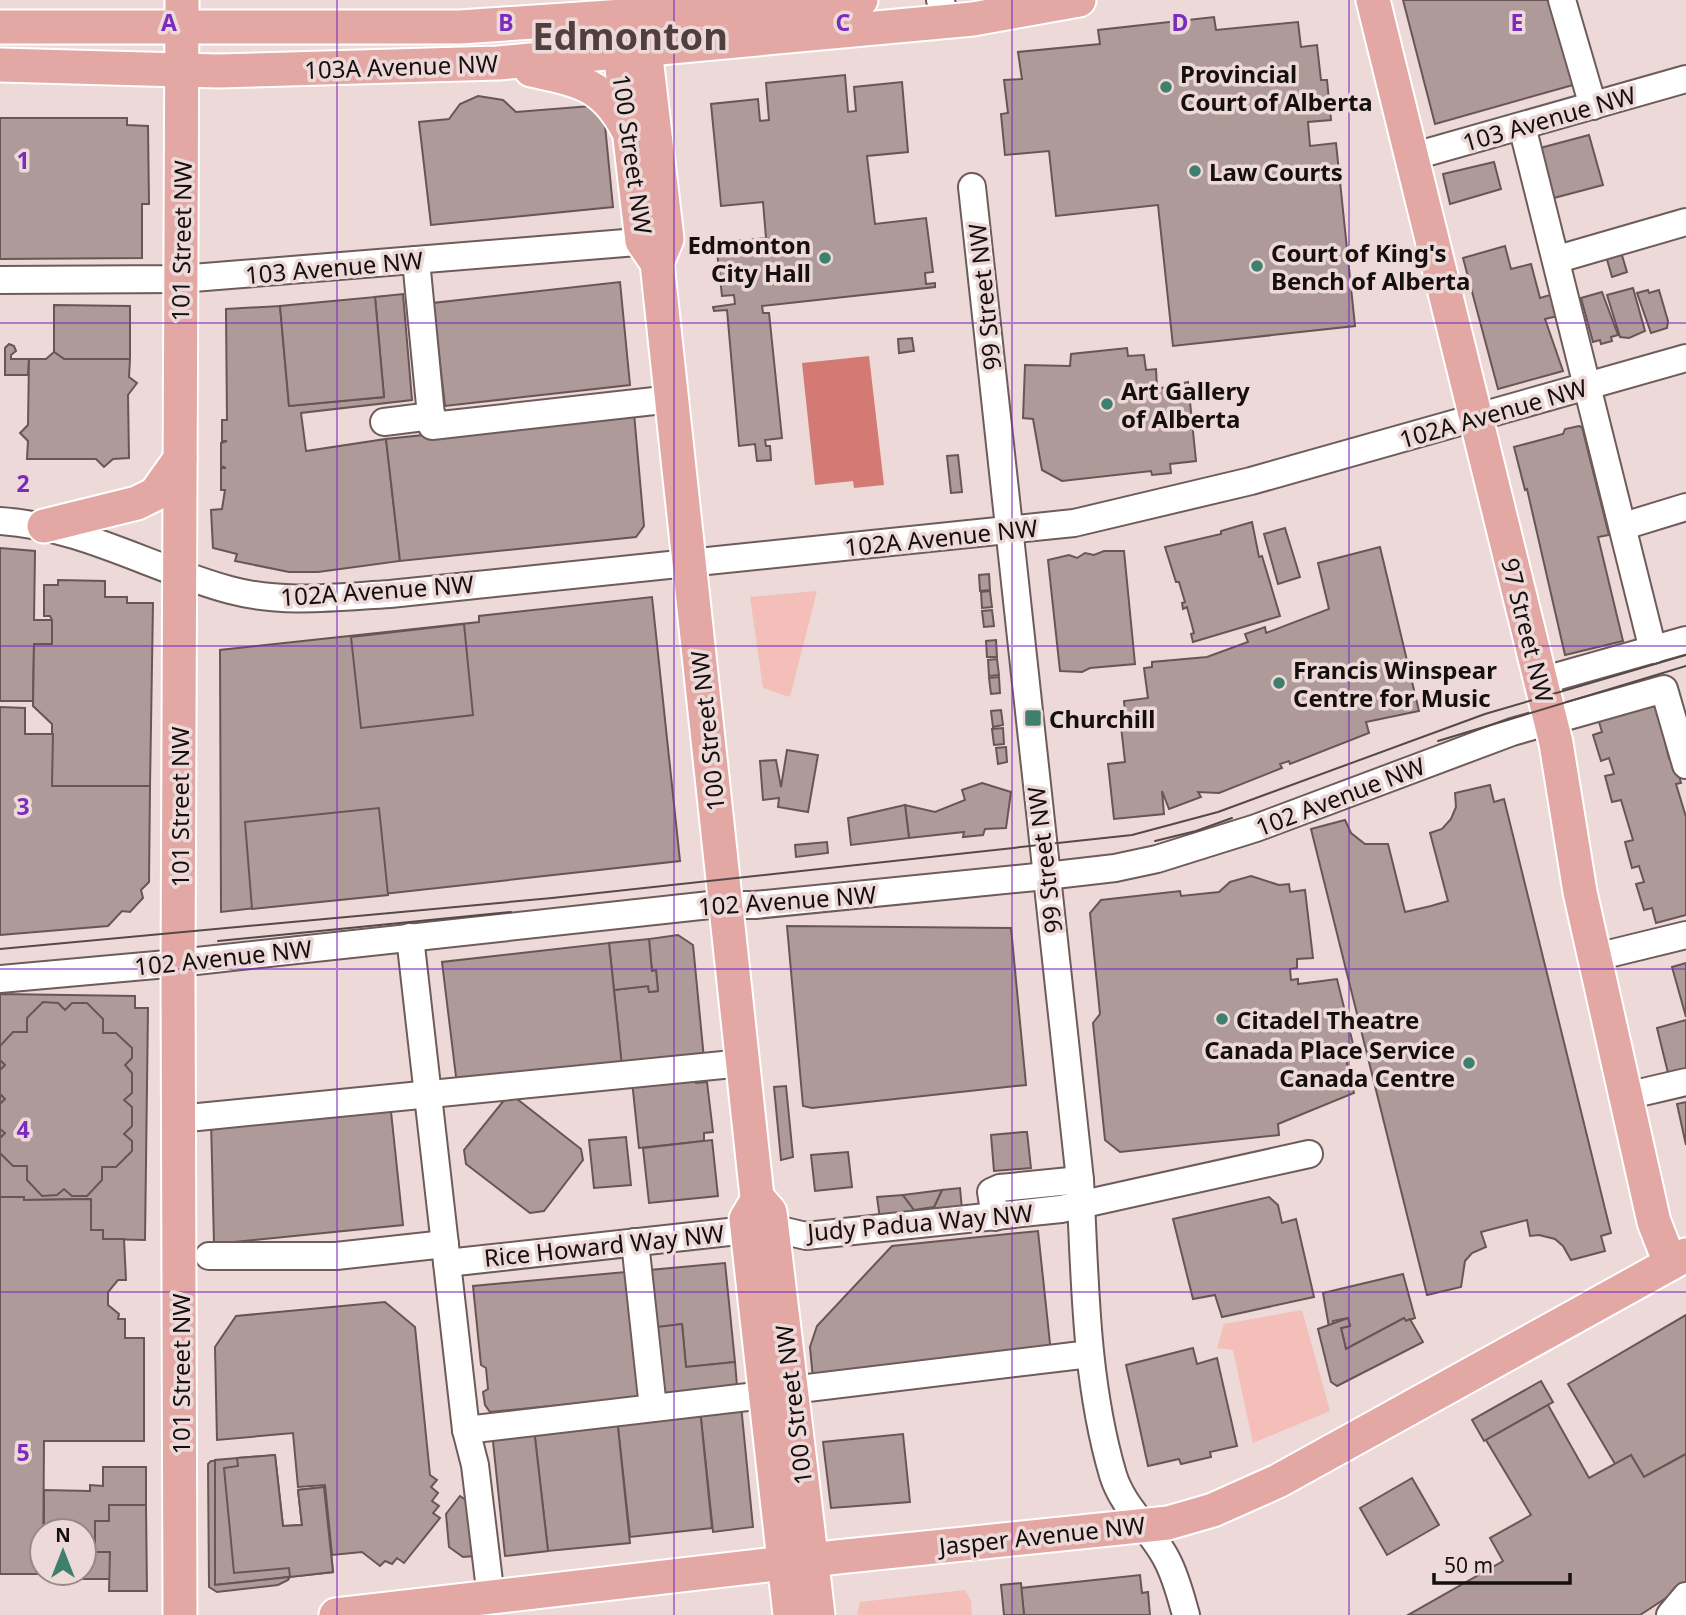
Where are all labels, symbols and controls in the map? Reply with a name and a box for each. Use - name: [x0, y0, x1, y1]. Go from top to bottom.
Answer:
- text: A: [161, 6, 177, 38]
- text: B: [498, 6, 514, 38]
- text: C: [836, 6, 851, 38]
- text: D: [1172, 6, 1188, 38]
- text: E: [1511, 6, 1523, 38]
- district label: Edmonton: [532, 9, 728, 61]
- street label: 103A Avenue NW: [304, 46, 499, 86]
- place label: Provincial Court of Alberta: [1180, 57, 1373, 118]
- street label: 100 Street NW: [605, 72, 661, 237]
- street label: 103 Avenue NW: [1459, 77, 1640, 158]
- marker: Provincial Court of Alberta: [1158, 79, 1174, 95]
- text: 1: [16, 144, 30, 176]
- place label: Law Courts: [1209, 155, 1343, 188]
- street label: 101 Street NW: [163, 159, 199, 322]
- marker: Law Courts: [1187, 163, 1203, 179]
- street label: 99 Street NW: [960, 221, 1008, 372]
- place label: Edmonton City Hall: [687, 228, 811, 289]
- place label: Court of King's Bench of Alberta: [1271, 236, 1470, 297]
- street label: 103 Avenue NW: [244, 243, 425, 291]
- marker: Edmonton City Hall: [817, 250, 833, 266]
- marker: Court of King's Bench of Alberta: [1249, 258, 1265, 274]
- street label: 102A Avenue NW: [1395, 370, 1591, 456]
- place label: Art Gallery of Alberta: [1121, 374, 1250, 435]
- marker: Art Gallery of Alberta: [1099, 396, 1115, 412]
- text: 2: [16, 467, 30, 499]
- street label: 102A Avenue NW: [843, 510, 1040, 564]
- street label: 97 Street NW: [1494, 554, 1562, 706]
- street label: 102A Avenue NW: [279, 567, 476, 613]
- street label: 100 Street NW: [682, 648, 732, 813]
- place label: Francis Winspear Centre for Music: [1293, 653, 1497, 714]
- marker: Francis Winspear Centre for Music: [1271, 675, 1287, 691]
- place label: Churchill: [1049, 702, 1155, 735]
- marker: Churchill: [1023, 708, 1043, 728]
- street label: 101 Street NW: [163, 726, 196, 888]
- street label: 102 Avenue NW: [1251, 748, 1430, 843]
- street label: 99 Street NW: [1019, 784, 1069, 935]
- text: 3: [16, 790, 30, 822]
- street label: 102 Avenue NW: [697, 877, 878, 923]
- street label: 102 Avenue NW: [133, 931, 314, 983]
- place label: Citadel Theatre: [1236, 1003, 1419, 1036]
- marker: Citadel Theatre: [1214, 1011, 1230, 1027]
- place label: Canada Place Service Canada Centre: [1204, 1033, 1455, 1094]
- marker: Canada Place Service Canada Centre: [1461, 1055, 1477, 1071]
- text: 4: [16, 1113, 30, 1145]
- street label: Judy Padua Way NW: [804, 1196, 1035, 1248]
- street label: Rice Howard Way NW: [482, 1216, 726, 1274]
- street label: 101 Street NW: [164, 1293, 197, 1455]
- street label: 100 Street NW: [767, 1322, 819, 1487]
- text: 5: [16, 1436, 30, 1468]
- street label: Jasper Avenue NW: [935, 1508, 1147, 1562]
- north arrow: [28, 1517, 98, 1587]
- text: N: [55, 1522, 71, 1548]
- scale bar: [1434, 1542, 1570, 1586]
- text: 50 m: [1444, 1551, 1493, 1579]

